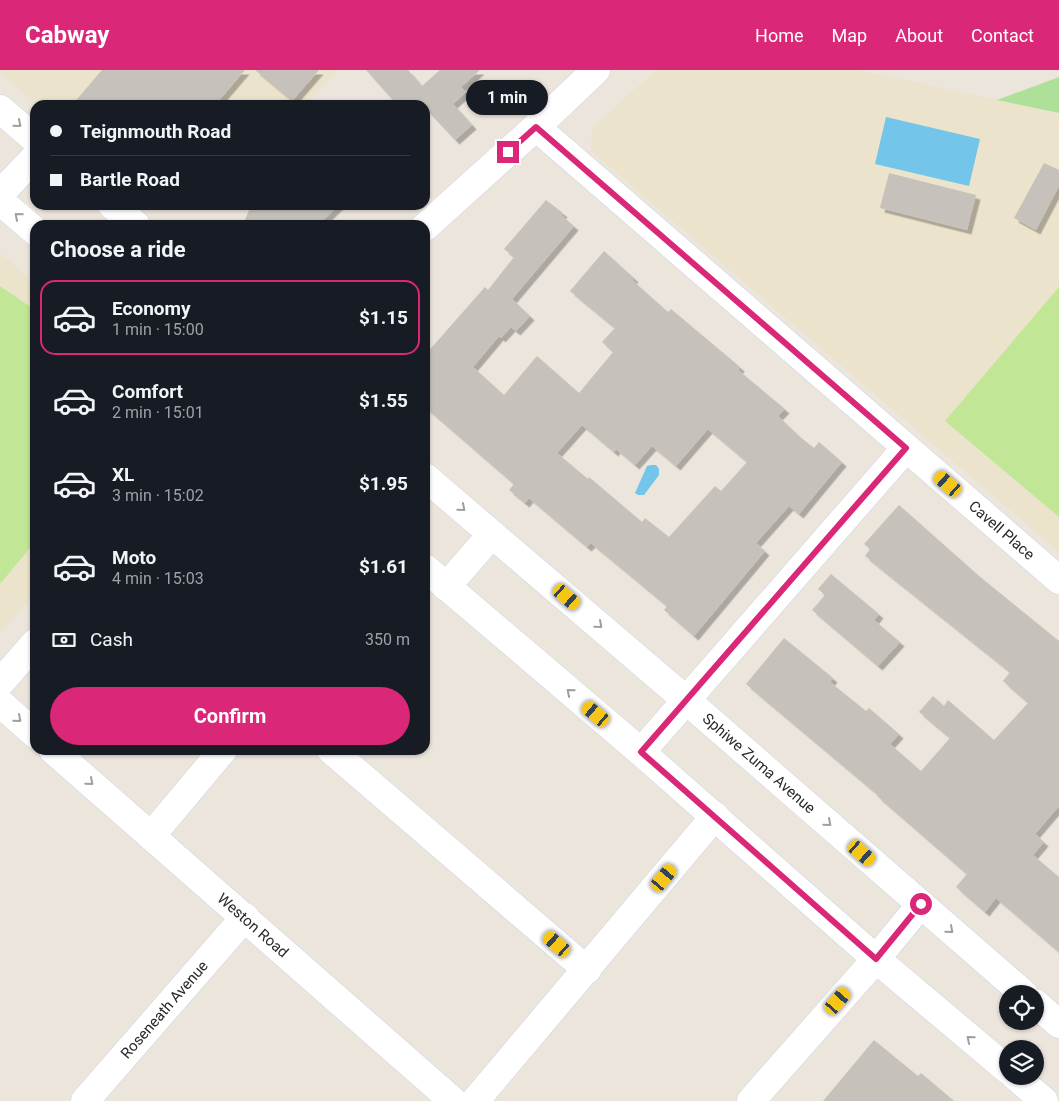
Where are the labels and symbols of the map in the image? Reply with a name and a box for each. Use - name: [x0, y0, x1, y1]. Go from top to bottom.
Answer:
- callout: 1 min: [467, 79, 549, 114]
- one-way arrow: [12, 118, 21, 127]
- route end: [497, 141, 519, 163]
- one-way arrow: [14, 213, 23, 222]
- car: [931, 468, 964, 500]
- street label: Cavell Place: [965, 497, 1038, 564]
- one-way arrow: [457, 502, 466, 511]
- car: [550, 581, 583, 613]
- one-way arrow: [593, 619, 602, 628]
- one-way arrow: [567, 689, 576, 697]
- car: [579, 699, 612, 729]
- street label: Sphiwe Zuma Avenue: [699, 710, 819, 817]
- one-way arrow: [12, 713, 21, 722]
- one-way arrow: [84, 776, 93, 785]
- one-way arrow: [822, 817, 831, 826]
- car: [845, 837, 878, 869]
- car: [648, 862, 679, 894]
- street label: Weston Road: [214, 889, 292, 961]
- route start: [910, 893, 932, 915]
- one-way arrow: [945, 924, 954, 933]
- car: [540, 928, 573, 960]
- street label: Roseneath Avenue: [117, 957, 212, 1062]
- car: [822, 985, 853, 1017]
- one-way arrow: [967, 1035, 976, 1044]

